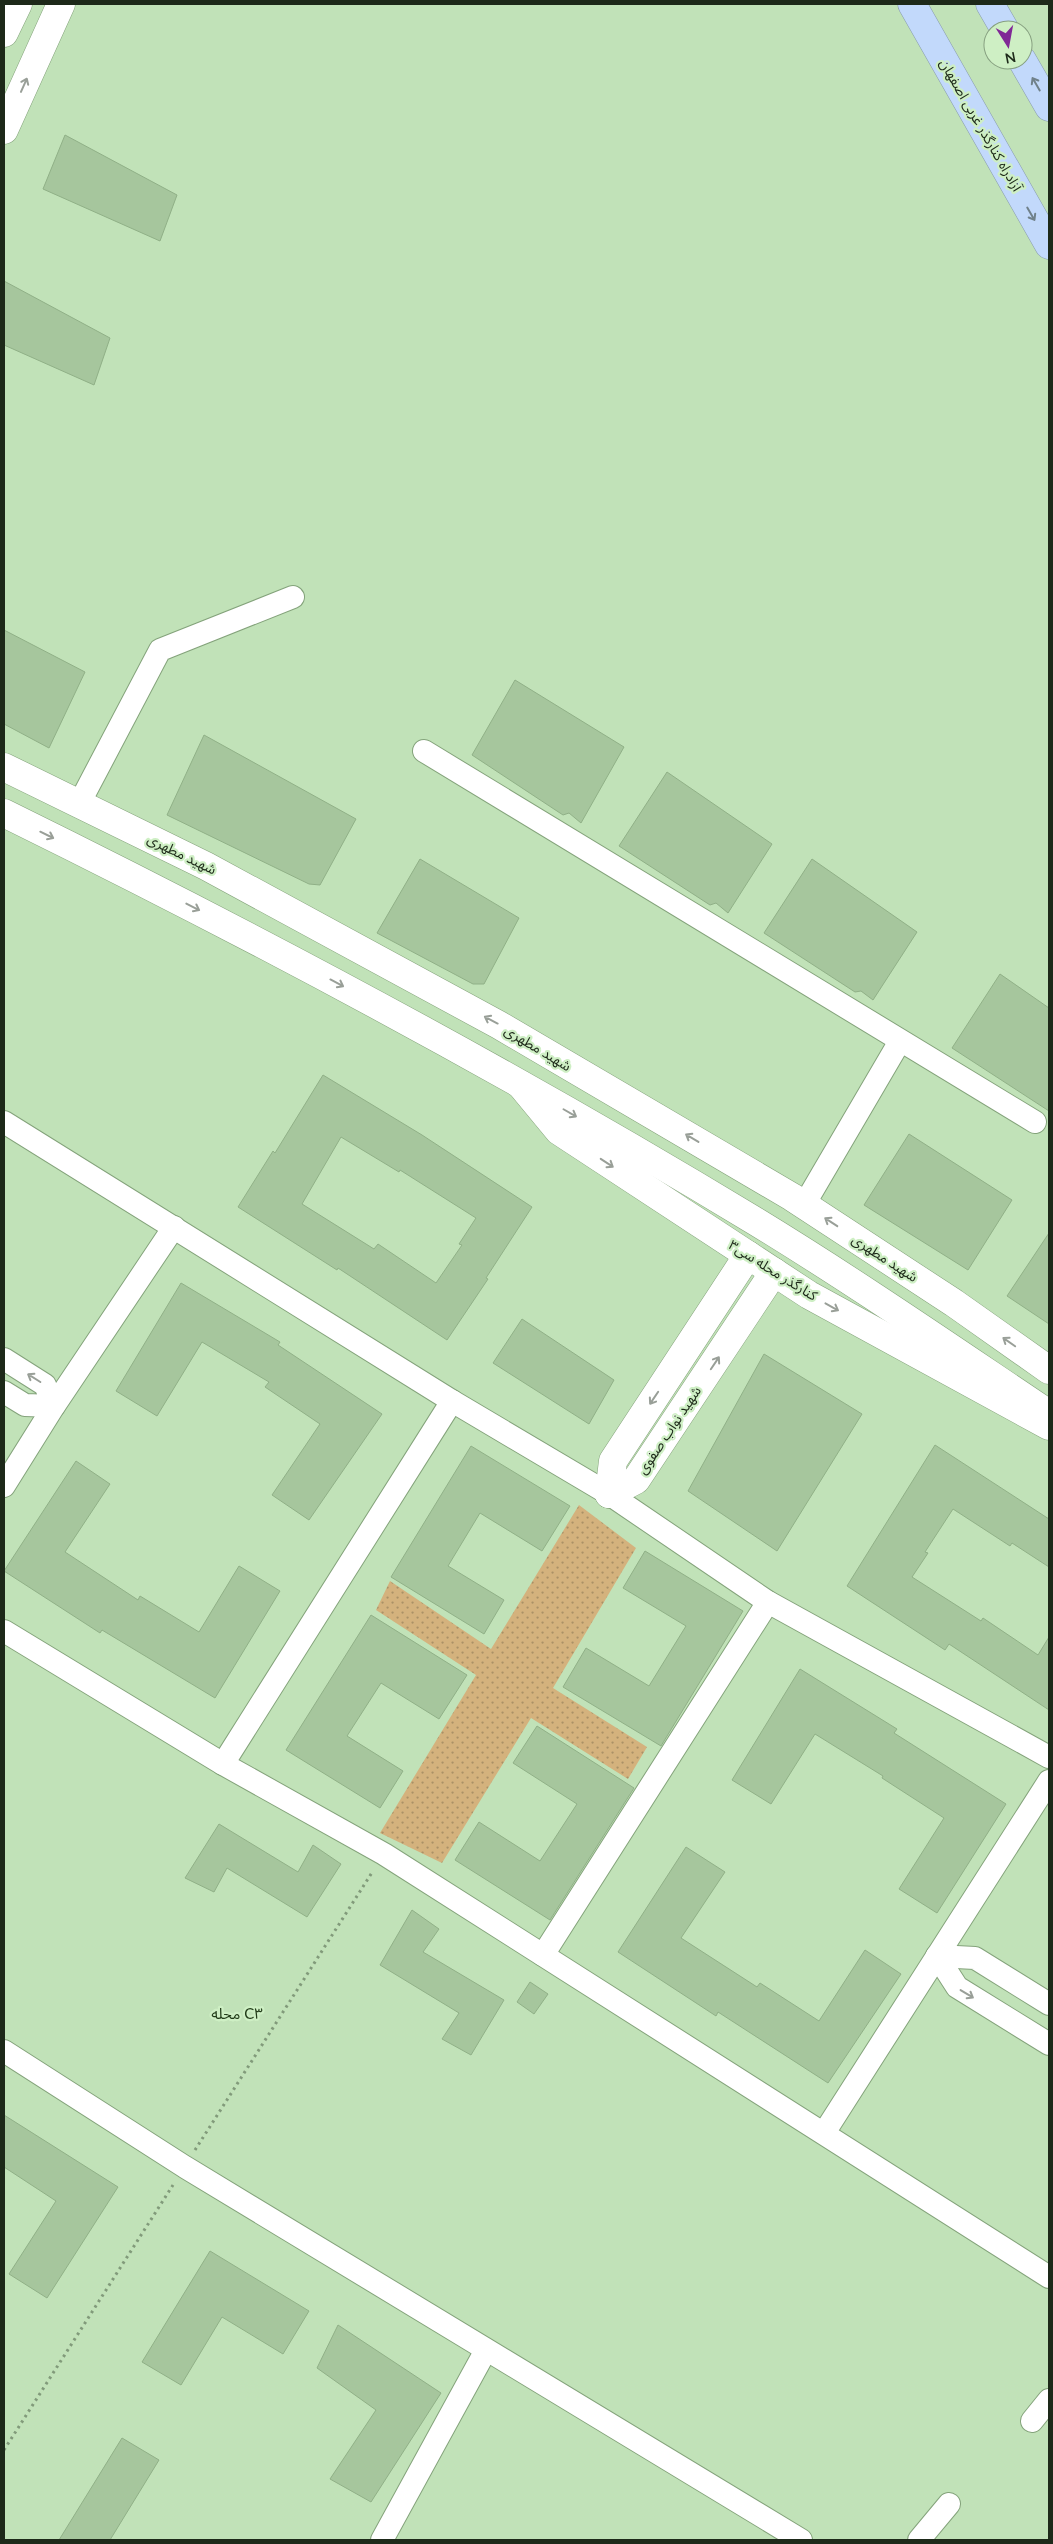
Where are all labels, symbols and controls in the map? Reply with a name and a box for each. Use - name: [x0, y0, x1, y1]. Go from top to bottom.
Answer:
- north arrow: [983, 20, 1033, 70]
- text: N: [1004, 49, 1017, 68]
- street label: آزادراه کنارگذر غربی اصفهان: [936, 56, 1027, 195]
- one-way arrow: [1030, 77, 1040, 91]
- one-way arrow: [19, 78, 29, 93]
- one-way arrow: [1027, 206, 1037, 220]
- street label: شهید مطهری: [144, 829, 220, 879]
- one-way arrow: [40, 830, 55, 840]
- one-way arrow: [185, 903, 200, 912]
- one-way arrow: [329, 978, 344, 988]
- one-way arrow: [484, 1015, 499, 1025]
- street label: شهید مطهری: [501, 1021, 575, 1075]
- one-way arrow: [563, 1109, 577, 1119]
- one-way arrow: [685, 1132, 699, 1142]
- one-way arrow: [599, 1158, 613, 1168]
- one-way arrow: [824, 1217, 838, 1227]
- street label: شهید مطهری: [849, 1230, 921, 1286]
- street label: کنارگذر محله سی۳: [725, 1236, 821, 1305]
- one-way arrow: [824, 1303, 839, 1312]
- one-way arrow: [1002, 1337, 1016, 1347]
- one-way arrow: [709, 1356, 720, 1370]
- one-way arrow: [28, 1373, 42, 1383]
- street label: شهید نواب صفوی: [633, 1383, 705, 1477]
- one-way arrow: [649, 1391, 659, 1405]
- one-way arrow: [960, 1989, 974, 1999]
- district label: محله C۳: [211, 2004, 263, 2022]

